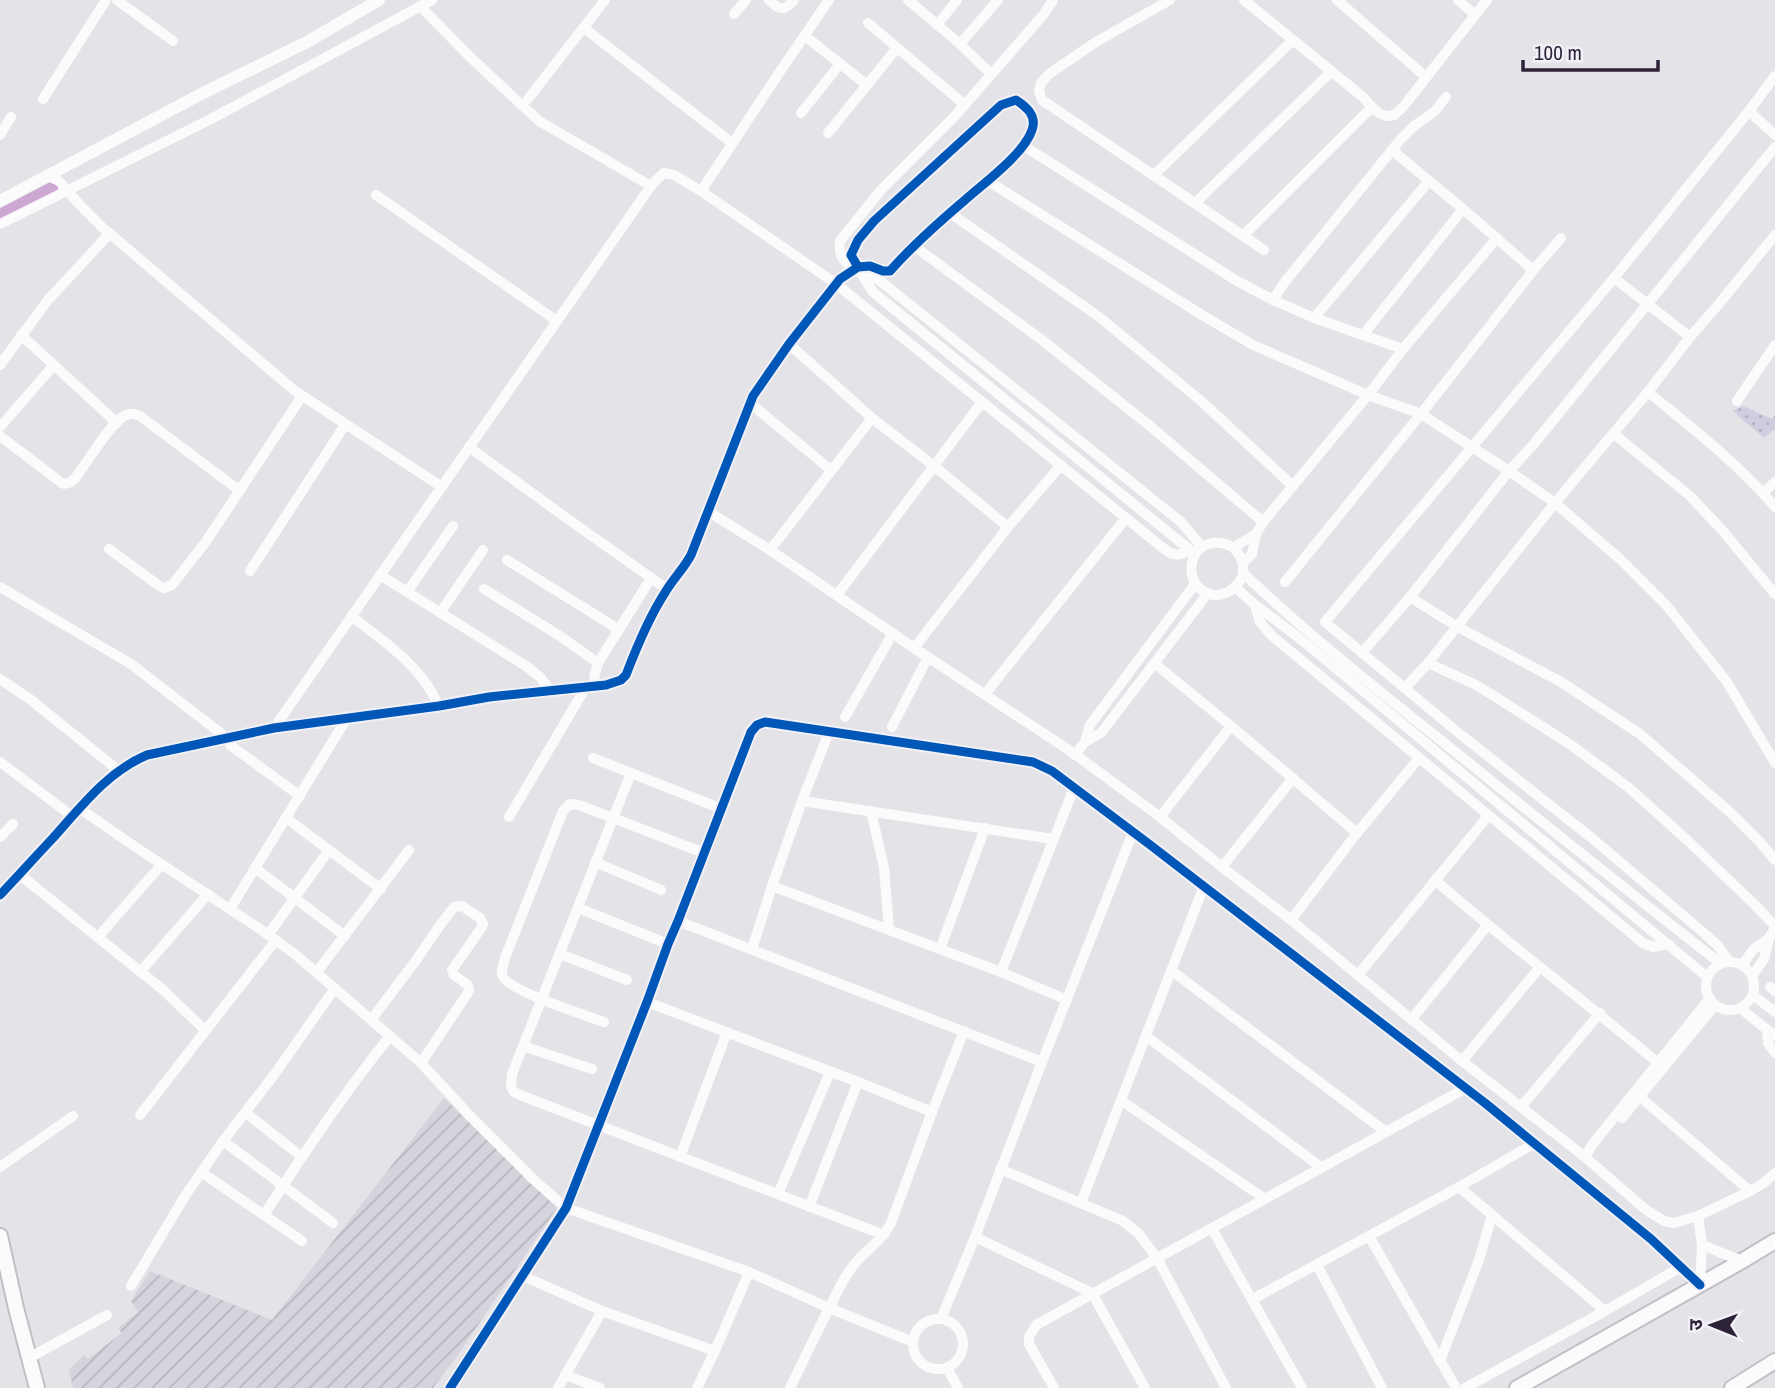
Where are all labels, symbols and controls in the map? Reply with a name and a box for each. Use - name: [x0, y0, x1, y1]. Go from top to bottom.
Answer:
- scale bar: [1523, 28, 1658, 72]
- text: 100 m: [1534, 38, 1582, 67]
- north arrow: [1677, 1290, 1747, 1360]
- text: उ: [1682, 1318, 1708, 1330]

